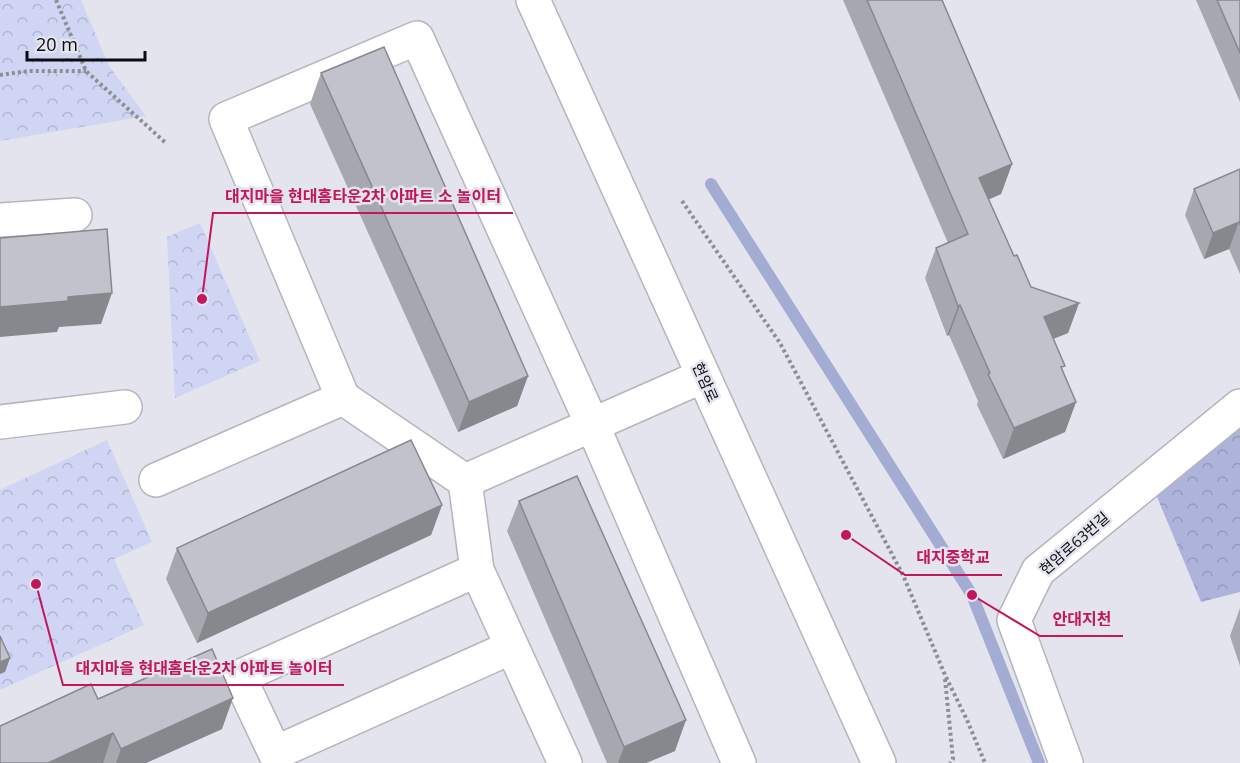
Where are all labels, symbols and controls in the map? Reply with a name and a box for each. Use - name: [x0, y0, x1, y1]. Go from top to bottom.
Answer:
- scale bar: [27, 24, 146, 62]
- text: 20 m: [36, 32, 78, 56]
- callout: 대지마을 현대홈타운2차 아파트 소 놀이터: [213, 179, 513, 213]
- text: 대지마을 현대홈타운2차 아파트 소 놀이터: [225, 185, 501, 207]
- street label: 현암로: [688, 359, 724, 405]
- street label: 현암로63번길: [1035, 507, 1113, 579]
- callout: 대지중학교: [905, 541, 1002, 575]
- text: 대지중학교: [916, 546, 990, 568]
- callout: 안대지천: [1040, 602, 1123, 636]
- text: 안대지천: [1053, 608, 1111, 630]
- callout: 대지마을 현대홈타운2차 아파트 놀이터: [63, 651, 344, 685]
- text: 대지마을 현대홈타운2차 아파트 놀이터: [75, 657, 333, 679]

